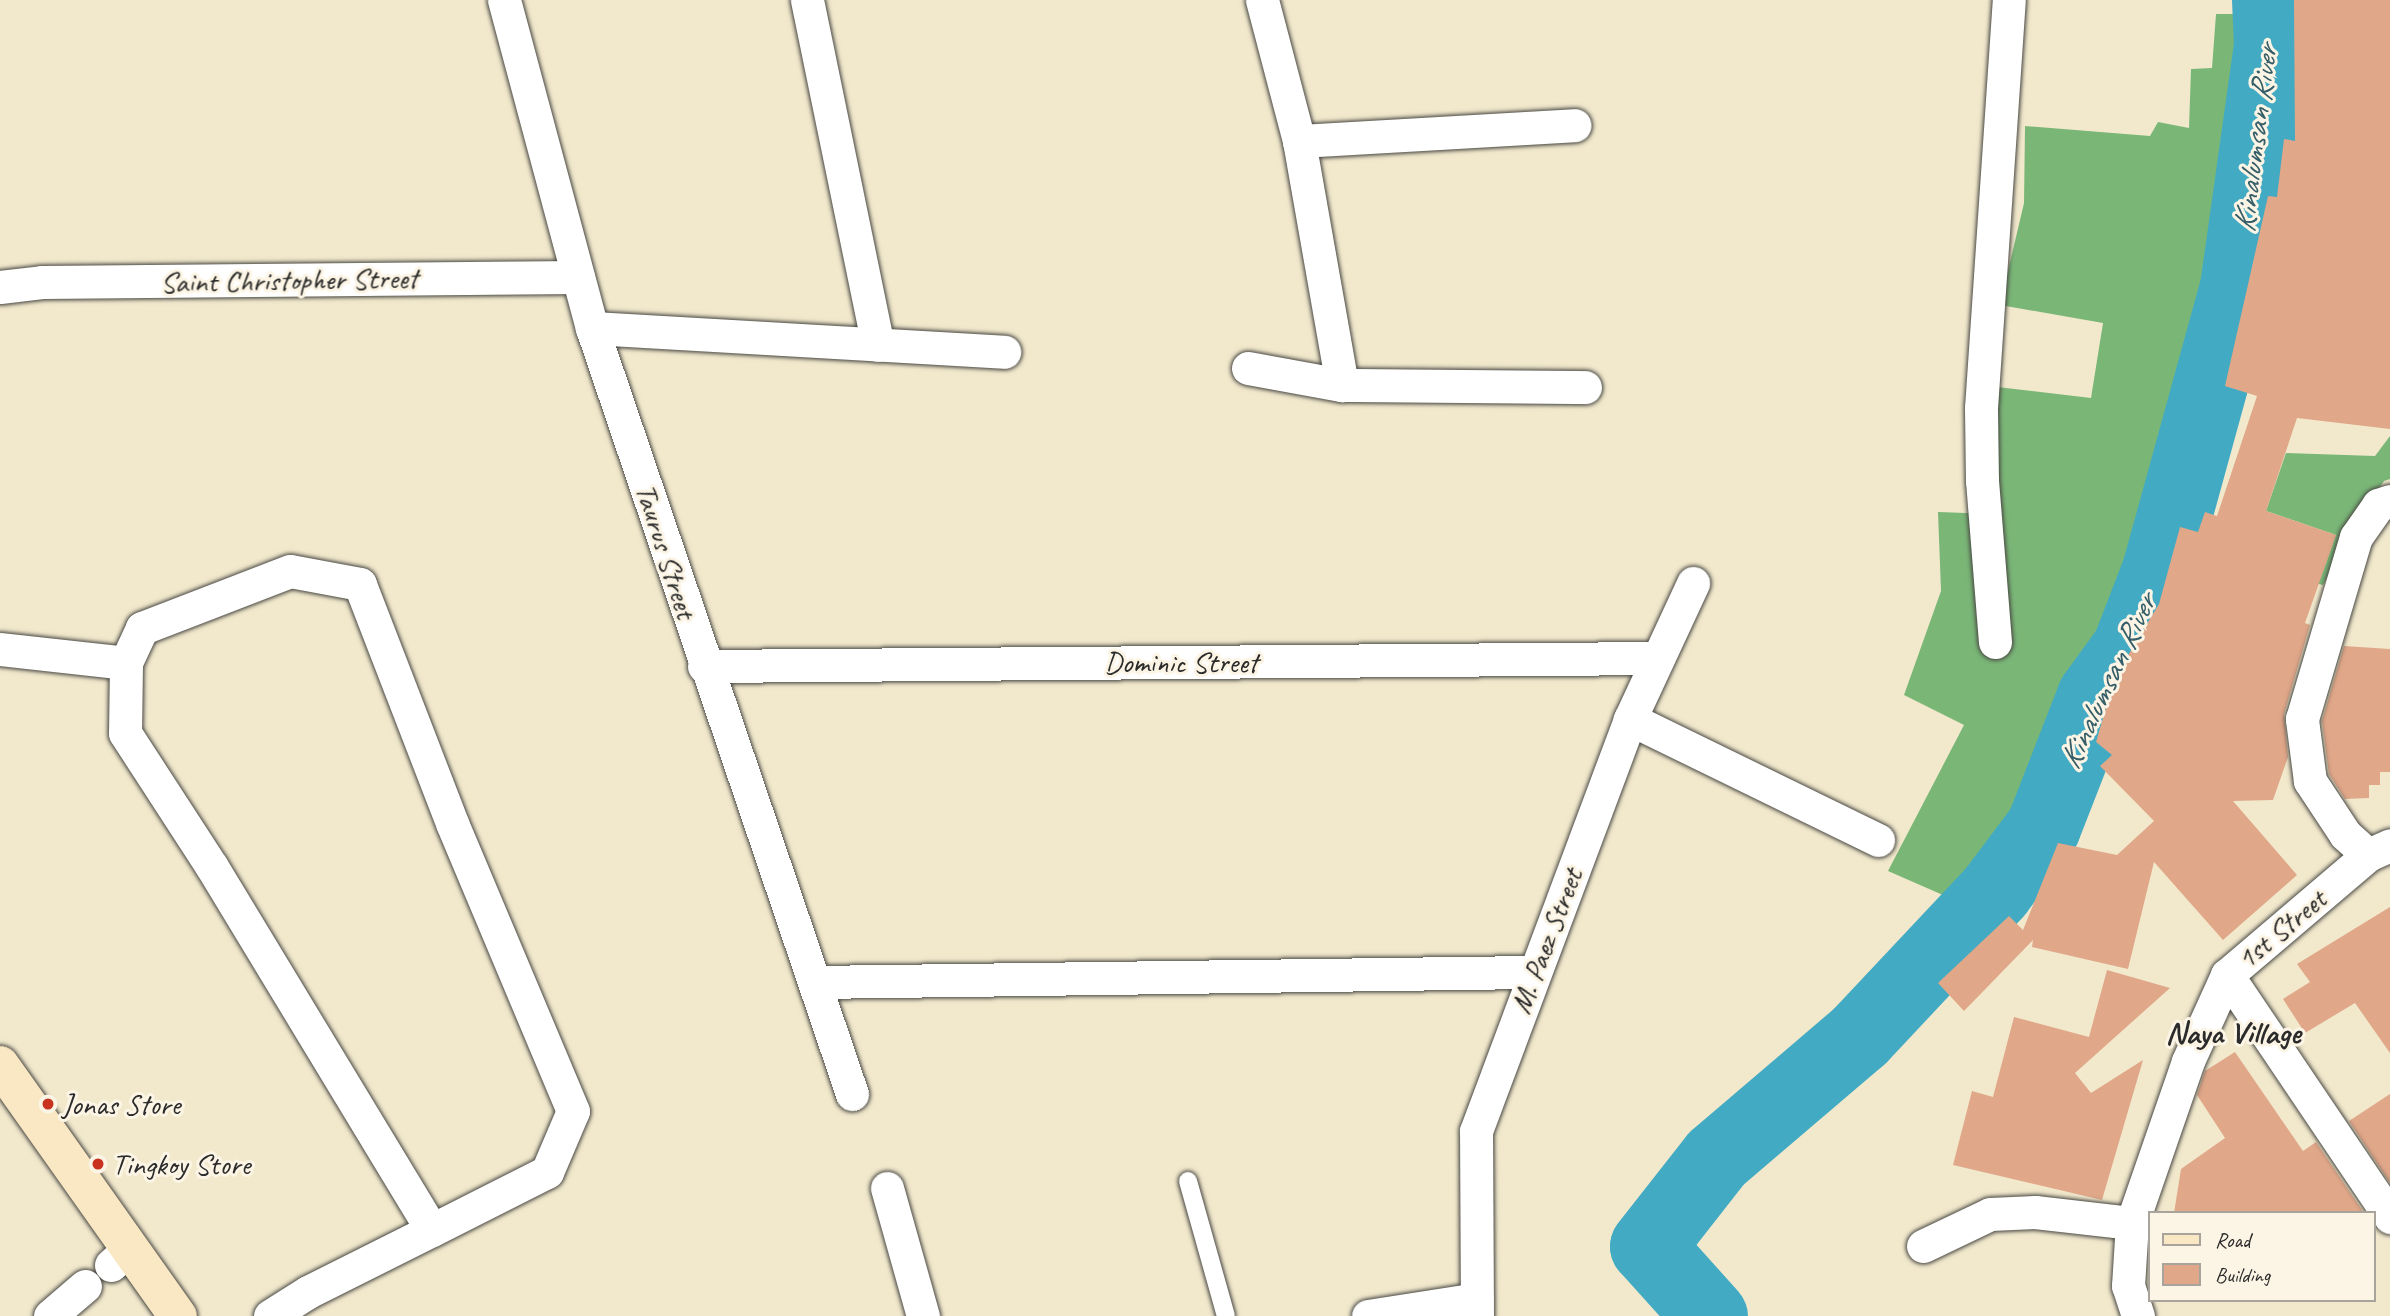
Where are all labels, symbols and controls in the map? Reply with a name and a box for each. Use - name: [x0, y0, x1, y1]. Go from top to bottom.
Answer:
- water label: Kinalumsan River: [2226, 44, 2286, 234]
- street label: Saint Christopher Street: [160, 260, 418, 300]
- street label: Taurus Street: [627, 479, 705, 623]
- water label: Kinalumsan River: [2051, 589, 2165, 775]
- street label: Dominic Street: [1104, 644, 1258, 680]
- street label: M. Paez Street: [1502, 863, 1590, 1019]
- street label: 1st Street: [2229, 881, 2333, 977]
- district label: Naya Village: [2166, 1014, 2300, 1052]
- place label: Jonas Store: [62, 1086, 181, 1122]
- marker: Jonas Store: [40, 1096, 56, 1112]
- place label: Tingkoy Store: [112, 1146, 251, 1182]
- marker: Tingkoy Store: [90, 1156, 106, 1172]
- legend: [2148, 1211, 2376, 1302]
- text: Road: [2215, 1227, 2250, 1253]
- text: Building: [2215, 1262, 2270, 1288]

